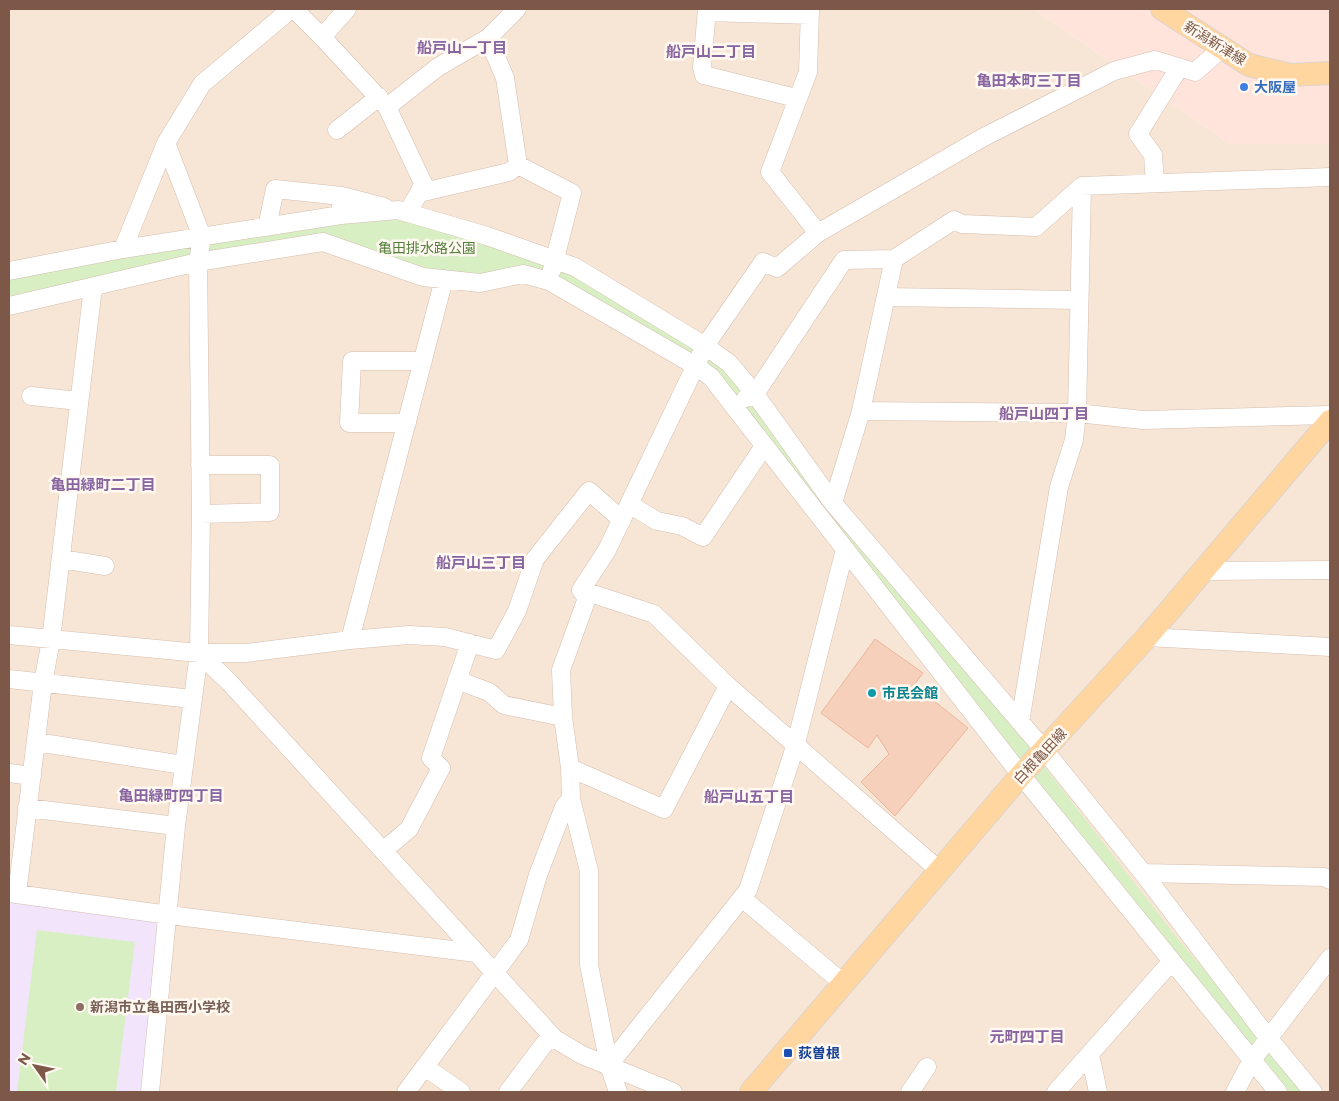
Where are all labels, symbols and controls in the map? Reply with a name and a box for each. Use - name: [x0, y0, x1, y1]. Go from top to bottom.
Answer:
- street label: 新潟新津線: [1181, 17, 1249, 69]
- district label: 船戸山一丁目: [417, 38, 507, 57]
- district label: 船戸山二丁目: [666, 42, 756, 61]
- district label: 亀田本町三丁目: [976, 71, 1082, 90]
- place label: 大阪屋: [1254, 78, 1296, 96]
- marker: 大阪屋: [1238, 81, 1250, 93]
- park label: 亀田排水路公園: [378, 239, 476, 257]
- district label: 船戸山四丁目: [999, 404, 1089, 423]
- district label: 亀田緑町二丁目: [50, 475, 156, 494]
- district label: 船戸山三丁目: [436, 553, 526, 572]
- place label: 市民会館: [882, 684, 938, 702]
- marker: 市民会館: [866, 687, 878, 699]
- street label: 白根亀田線: [1010, 724, 1070, 788]
- district label: 亀田緑町四丁目: [118, 786, 224, 805]
- district label: 船戸山五丁目: [704, 787, 794, 806]
- place label: 新潟市立亀田西小学校: [90, 998, 230, 1016]
- marker: 新潟市立亀田西小学校: [74, 1001, 86, 1013]
- district label: 元町四丁目: [989, 1027, 1065, 1046]
- north arrow: [10, 1041, 60, 1091]
- place label: 荻曽根: [798, 1044, 840, 1062]
- marker: 荻曽根: [782, 1047, 794, 1059]
- text: N: [13, 1049, 35, 1069]

